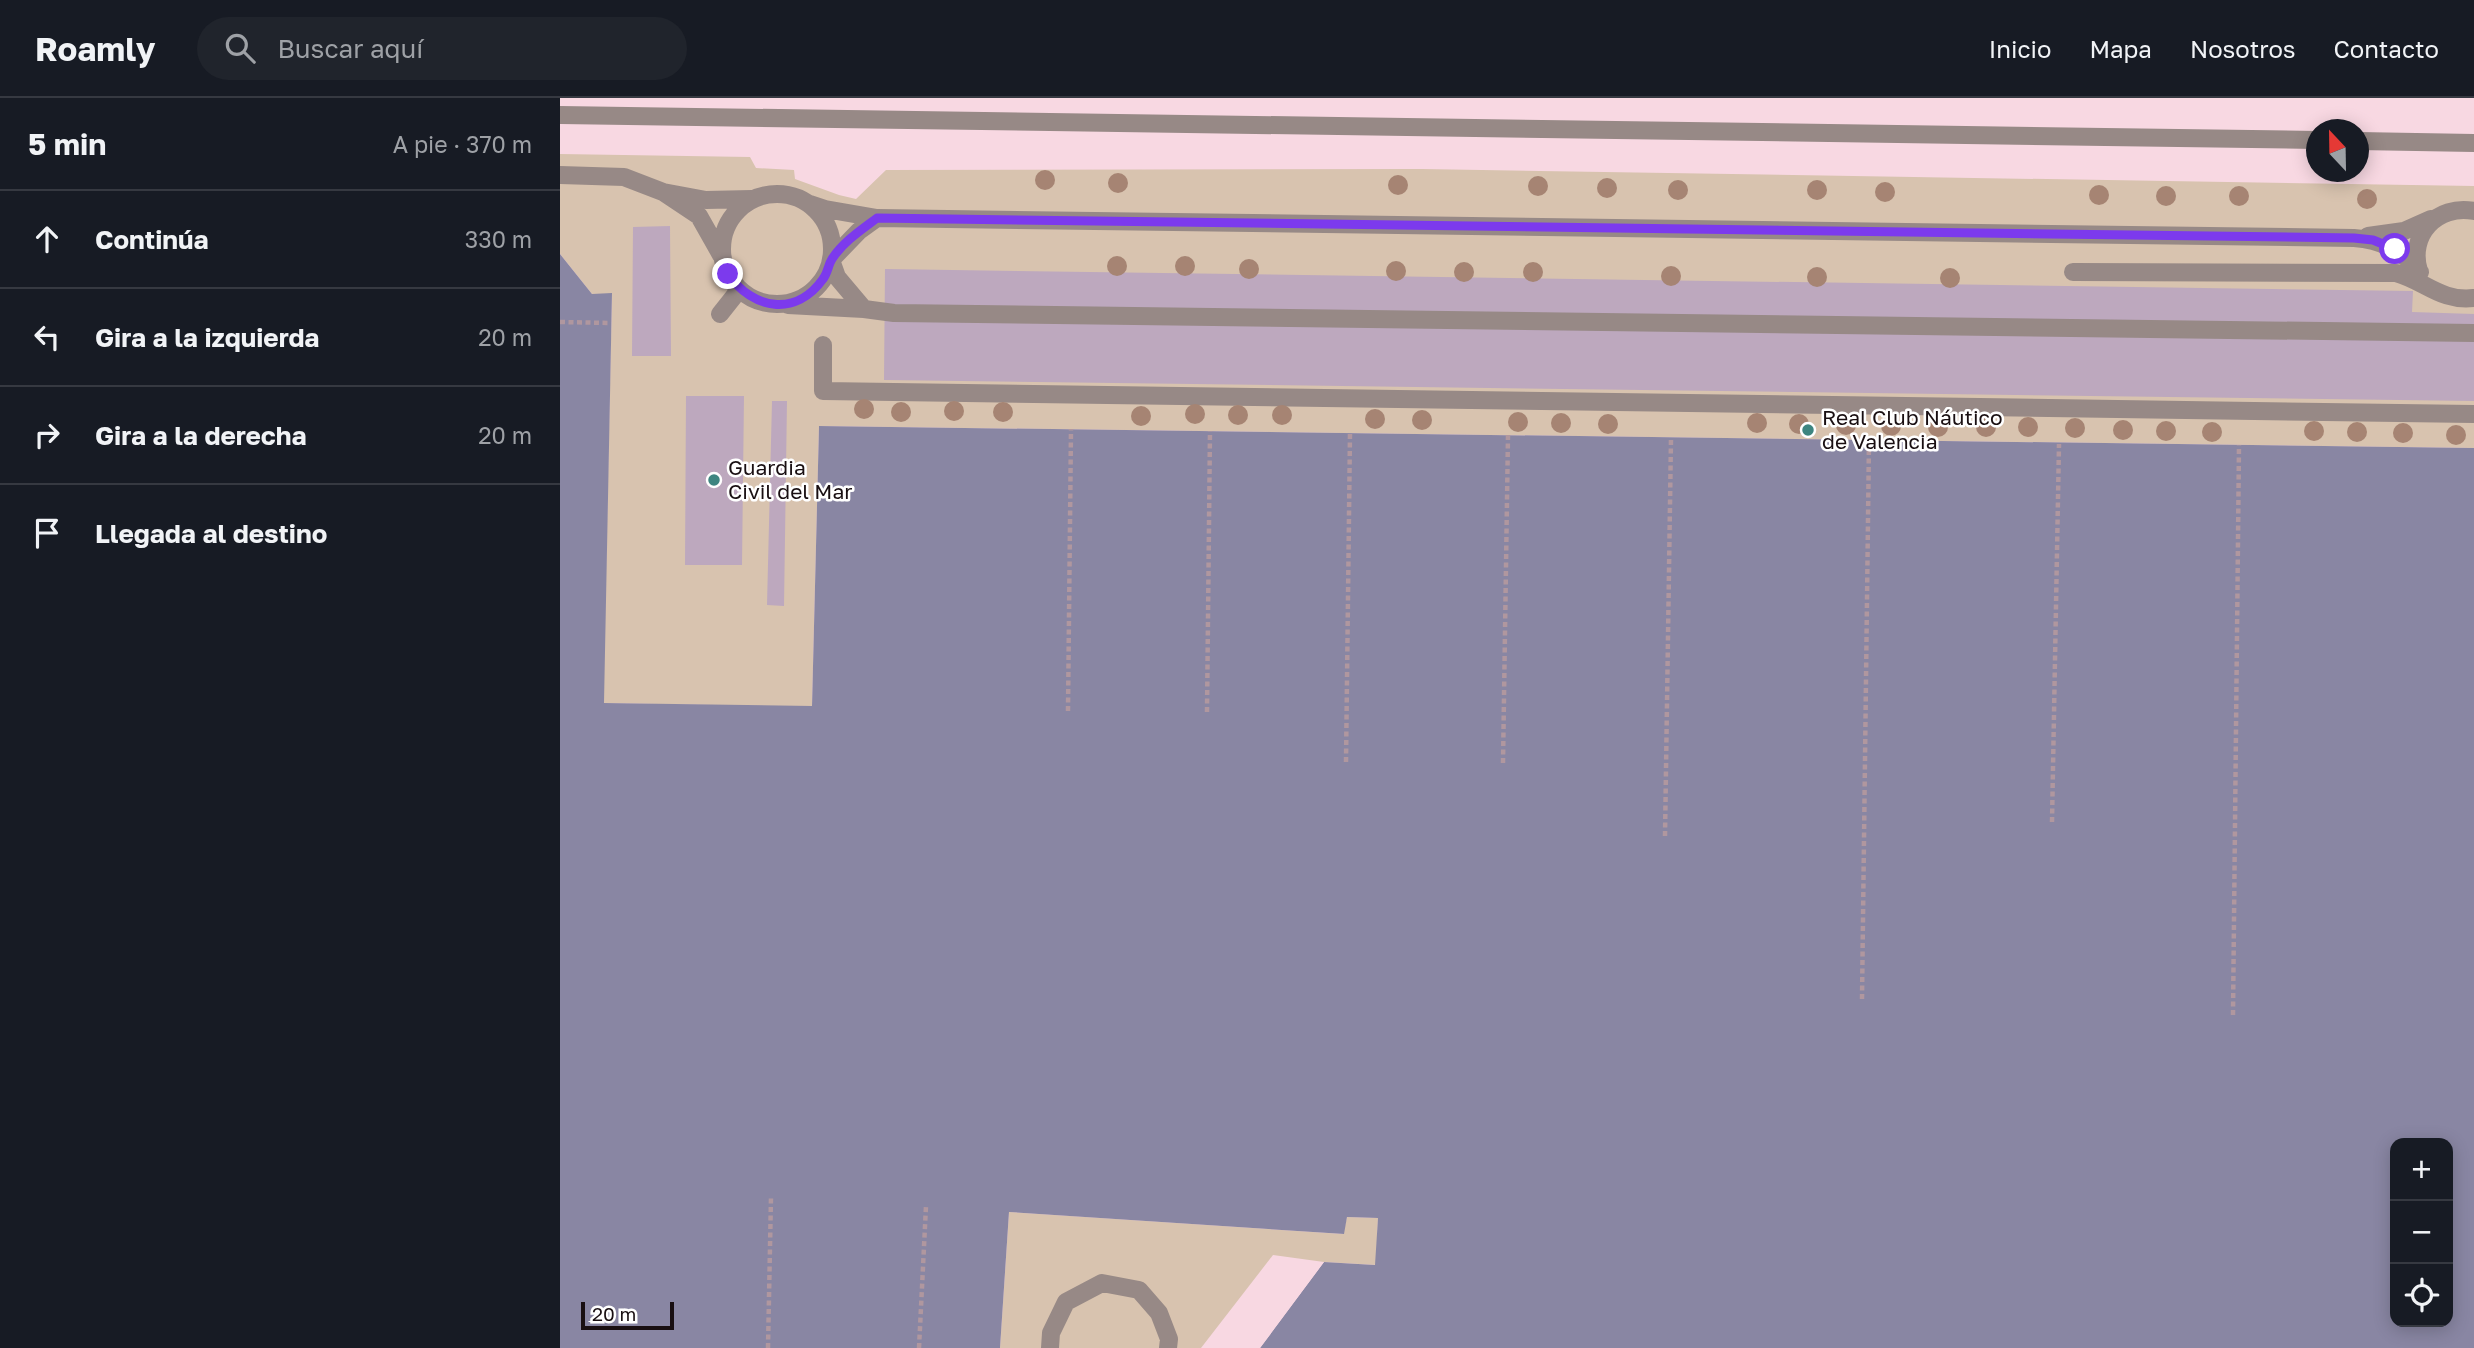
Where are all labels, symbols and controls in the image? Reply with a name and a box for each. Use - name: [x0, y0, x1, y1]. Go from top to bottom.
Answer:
- search box: [197, 17, 687, 80]
- text: Roamly: [35, 29, 155, 68]
- icon: search: [221, 29, 259, 67]
- text: Buscar aquí: [277, 33, 423, 64]
- text: Inicio: [1989, 34, 2051, 63]
- text: Mapa: [2089, 34, 2152, 63]
- text: Nosotros: [2190, 34, 2296, 63]
- text: Contacto: [2334, 34, 2439, 63]
- north arrow: [2306, 119, 2369, 182]
- text: 5 min: [28, 126, 106, 162]
- text: A pie · 370 m: [393, 130, 532, 158]
- icon: ahead: [28, 220, 66, 258]
- text: Continúa: [95, 224, 209, 255]
- text: 330 m: [465, 225, 532, 253]
- route start: [2379, 233, 2410, 264]
- route end: [712, 258, 743, 289]
- icon: left: [28, 318, 66, 356]
- text: Gira a la izquierda: [95, 322, 319, 353]
- text: 20 m: [478, 323, 532, 351]
- place label: Real Club Náutico de Valencia: [1822, 404, 2003, 454]
- icon: right: [28, 416, 66, 454]
- text: Gira a la derecha: [95, 420, 307, 451]
- text: 20 m: [478, 421, 532, 449]
- marker: Real Club Náutico de Valencia: [1800, 422, 1816, 438]
- place label: Guardia Civil del Mar: [728, 454, 852, 504]
- marker: Guardia Civil del Mar: [706, 472, 722, 488]
- icon: arrive: [28, 514, 66, 552]
- text: Llegada al destino: [95, 518, 327, 549]
- map controls: [2390, 1138, 2453, 1327]
- button: +: [2390, 1138, 2453, 1201]
- button: −: [2390, 1201, 2453, 1264]
- button: locate: [2390, 1264, 2453, 1327]
- scale bar: [581, 1299, 674, 1331]
- text: 20 m: [592, 1302, 636, 1325]

